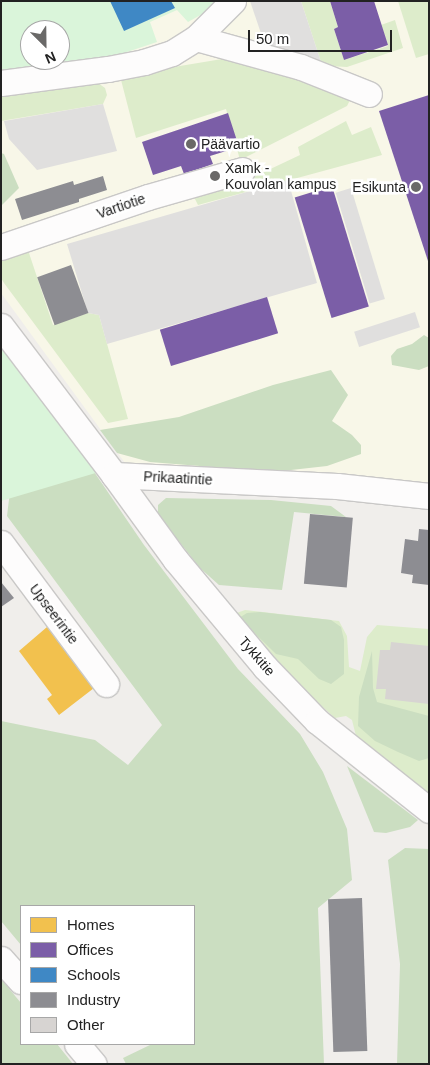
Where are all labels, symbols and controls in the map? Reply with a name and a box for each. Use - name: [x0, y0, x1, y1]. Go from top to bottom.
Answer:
- north arrow: [20, 20, 70, 70]
- scale bar: [250, 20, 394, 52]
- text: 50 m: [256, 30, 289, 47]
- text: N: [43, 49, 58, 67]
- place label: Päävartio: [201, 136, 260, 152]
- marker: Päävartio: [185, 138, 197, 150]
- place label: Xamk - Kouvolan kampus: [225, 160, 336, 192]
- marker: Xamk - Kouvolan kampus: [209, 170, 221, 182]
- place label: Esikunta: [352, 179, 406, 195]
- marker: Esikunta: [410, 181, 422, 193]
- street label: Vartiotie: [94, 190, 148, 222]
- street label: Prikaatintie: [143, 468, 213, 488]
- street label: Upseerintie: [26, 581, 82, 647]
- street label: Tykkitie: [235, 633, 279, 679]
- legend: [20, 905, 195, 1045]
- text: Homes: [67, 916, 115, 933]
- text: Offices: [67, 941, 113, 958]
- text: Schools: [67, 966, 120, 983]
- text: Industry: [67, 991, 120, 1008]
- text: Other: [67, 1016, 105, 1033]

